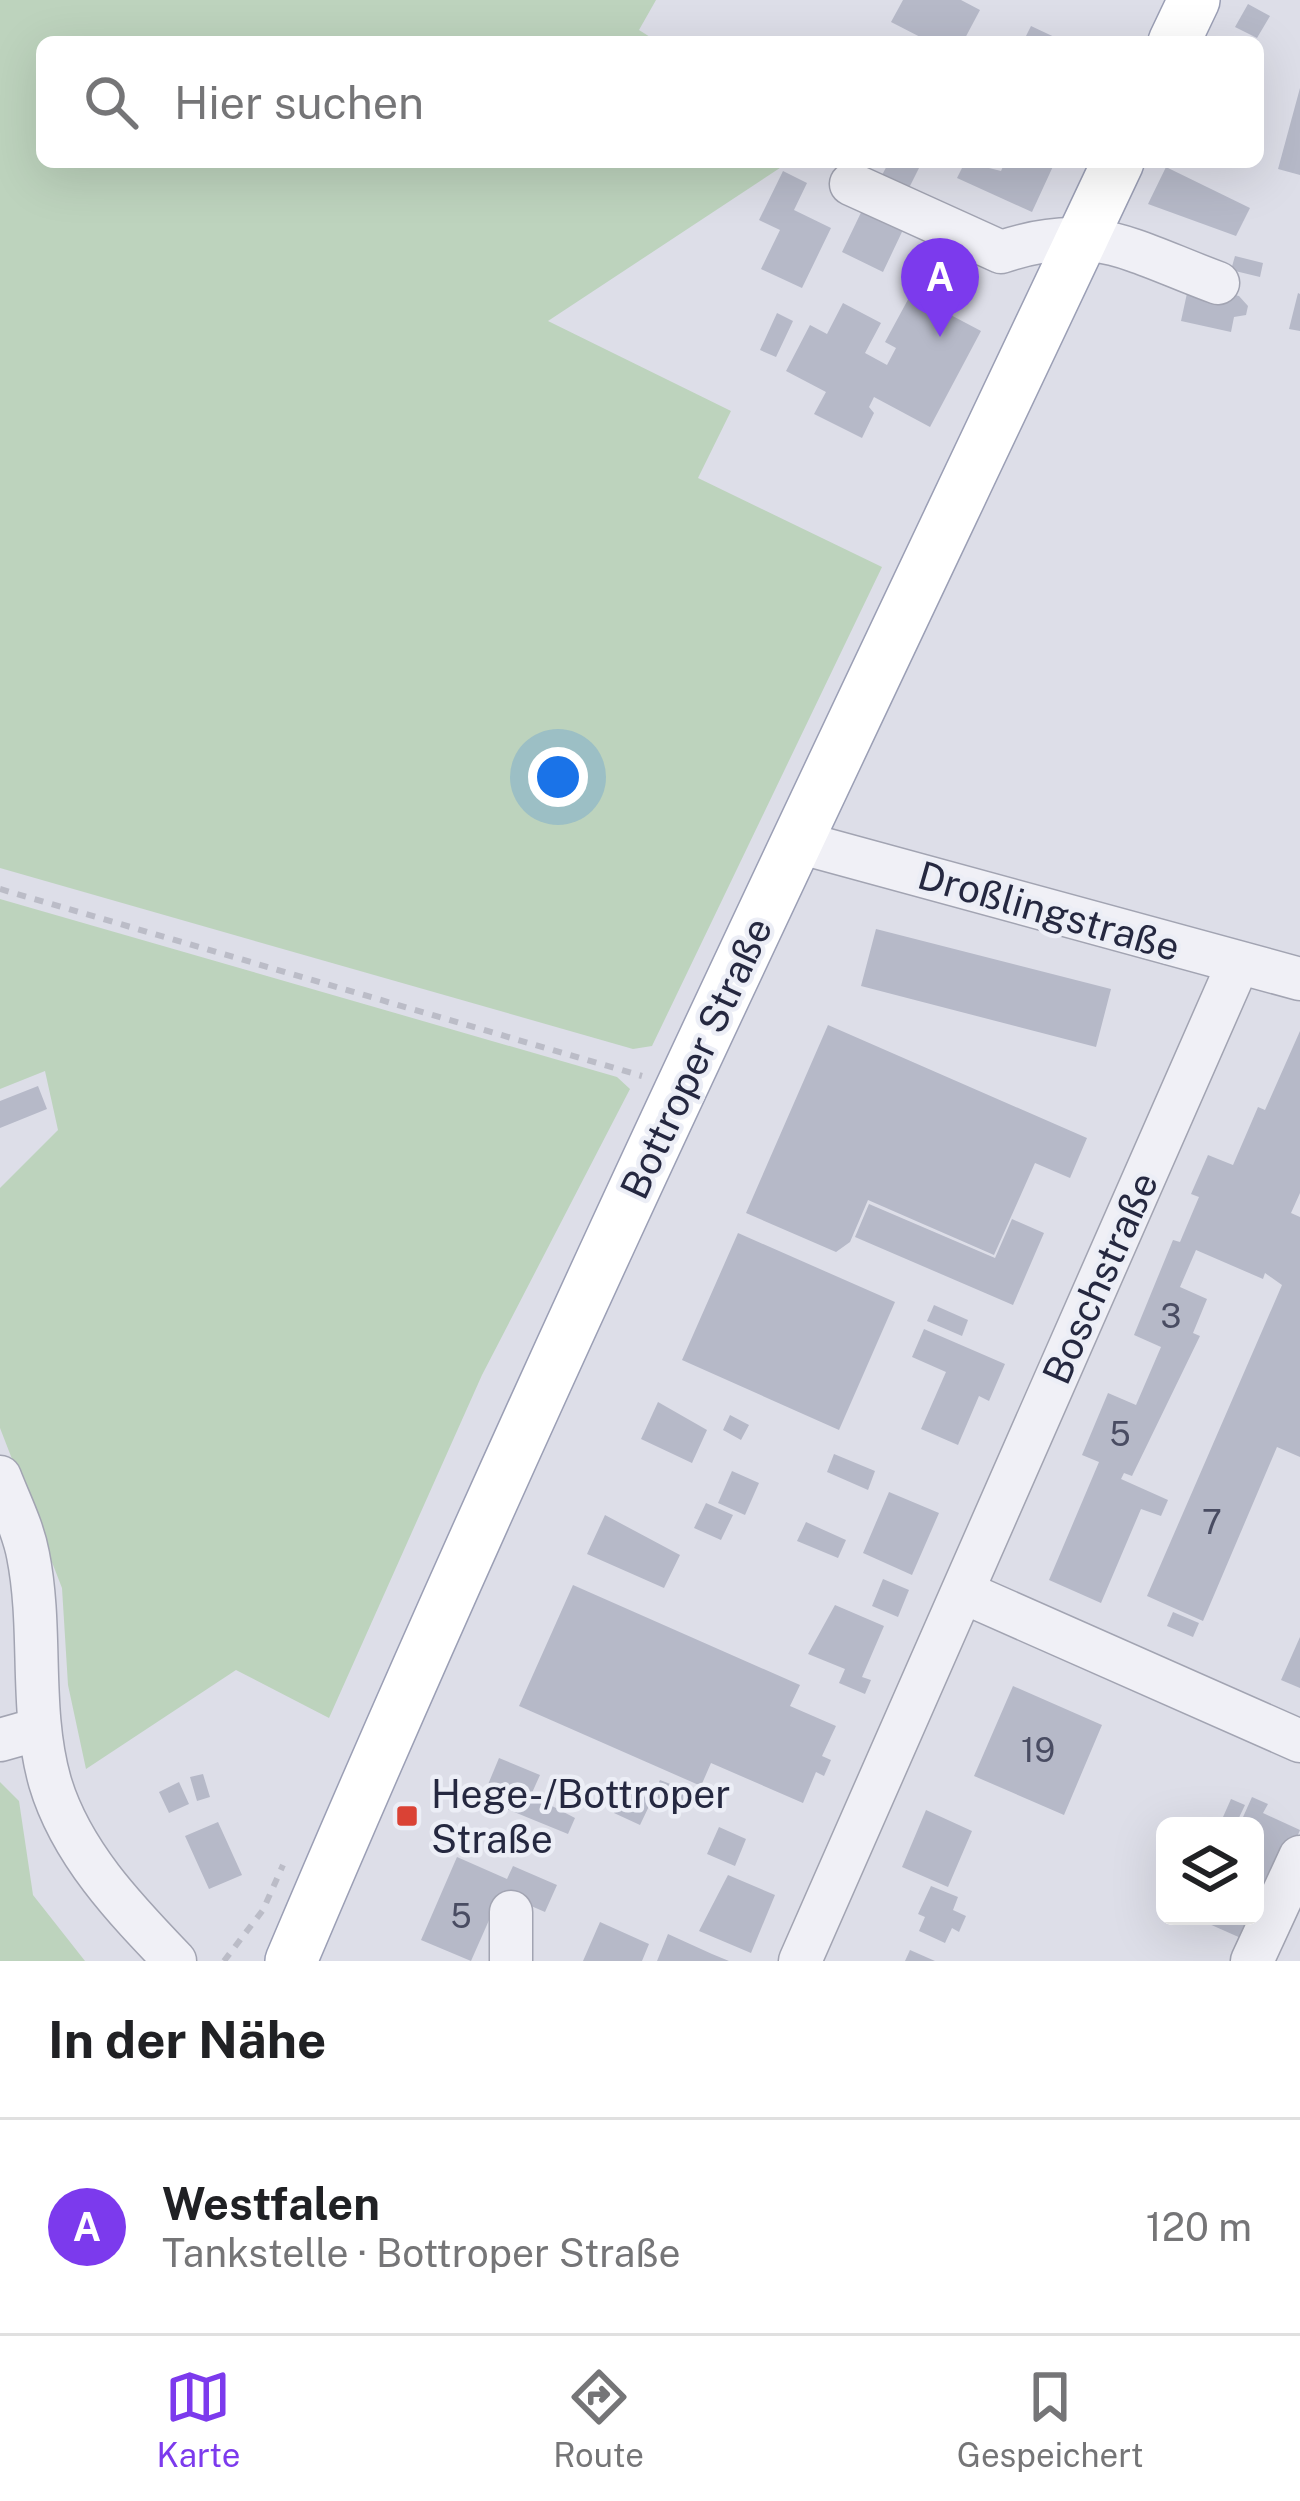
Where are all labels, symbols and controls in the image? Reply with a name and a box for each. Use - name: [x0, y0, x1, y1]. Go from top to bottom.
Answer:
- search box: [36, 36, 1264, 168]
- icon: search: [78, 69, 144, 135]
- text: Hier suchen: [174, 76, 424, 129]
- pin: A: [901, 238, 979, 337]
- your location: [528, 747, 588, 807]
- street label: Droßlingstraße: [913, 852, 1185, 970]
- street label: Bottroper Straße: [611, 910, 781, 1206]
- street label: Boschstraße: [1033, 1165, 1167, 1391]
- house number: 3: [1161, 1297, 1181, 1335]
- house number: 5: [1109, 1415, 1131, 1453]
- house number: 7: [1202, 1503, 1222, 1541]
- house number: 19: [1021, 1731, 1055, 1769]
- place label: Hege-/Bottroper Straße: [431, 1771, 730, 1862]
- marker: Hege-/Bottroper Straße: [394, 1803, 420, 1829]
- map controls: [1156, 1817, 1264, 1925]
- button: layers: [1156, 1817, 1264, 1925]
- house number: 5: [450, 1897, 472, 1935]
- text: In der Nähe: [48, 2010, 326, 2069]
- text: Westfalen: [162, 2177, 380, 2230]
- text: A: [73, 2204, 101, 2250]
- text: 120 m: [1146, 2204, 1252, 2250]
- text: Tankstelle · Bottroper Straße: [162, 2230, 681, 2276]
- tab: Karte: [156, 2364, 240, 2474]
- tab: Route: [553, 2364, 644, 2474]
- tab: Gespeichert: [957, 2364, 1144, 2474]

